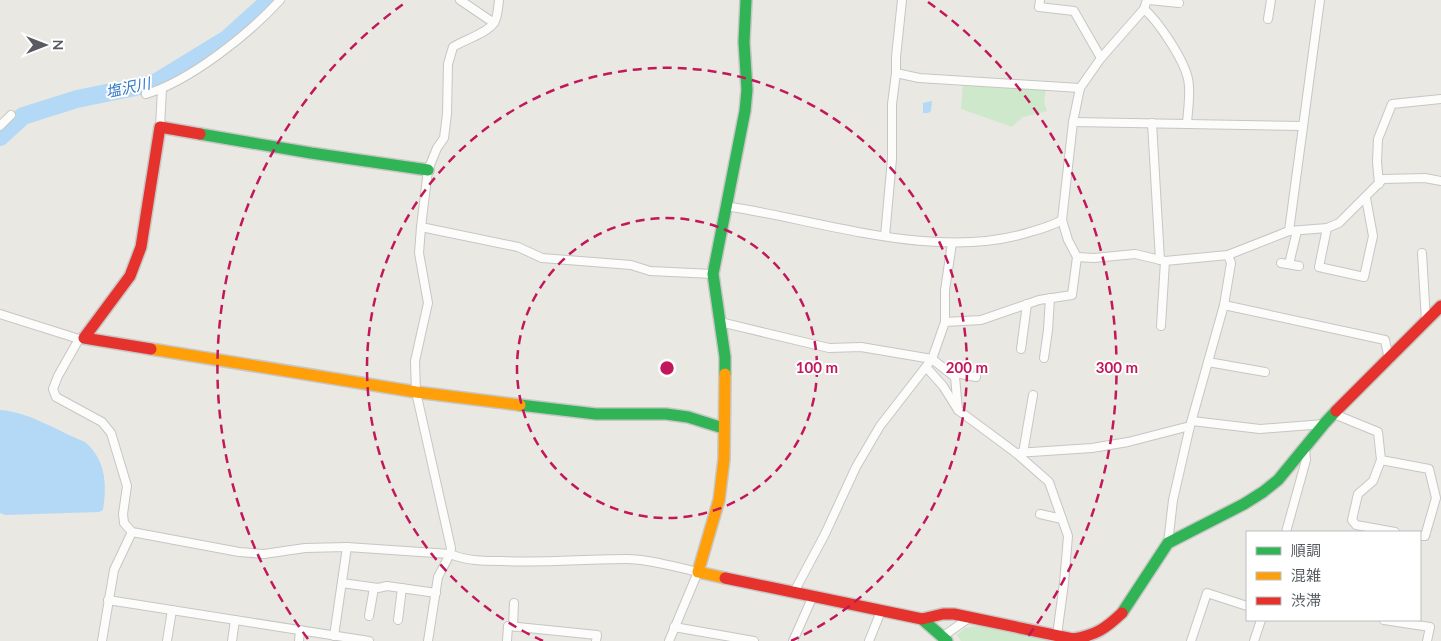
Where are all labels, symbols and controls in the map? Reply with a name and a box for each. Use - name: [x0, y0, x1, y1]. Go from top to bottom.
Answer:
- north arrow: [20, 20, 70, 70]
- text: N: [50, 40, 67, 50]
- water label: 塩沢川: [104, 73, 154, 101]
- text: 100 m: [796, 358, 838, 376]
- text: 200 m: [946, 358, 988, 376]
- text: 300 m: [1096, 358, 1138, 376]
- centre of rings: [658, 359, 676, 377]
- legend: [1246, 531, 1421, 621]
- text: 順調: [1291, 541, 1321, 559]
- text: 混雑: [1291, 566, 1321, 584]
- text: 渋滞: [1291, 591, 1321, 609]

